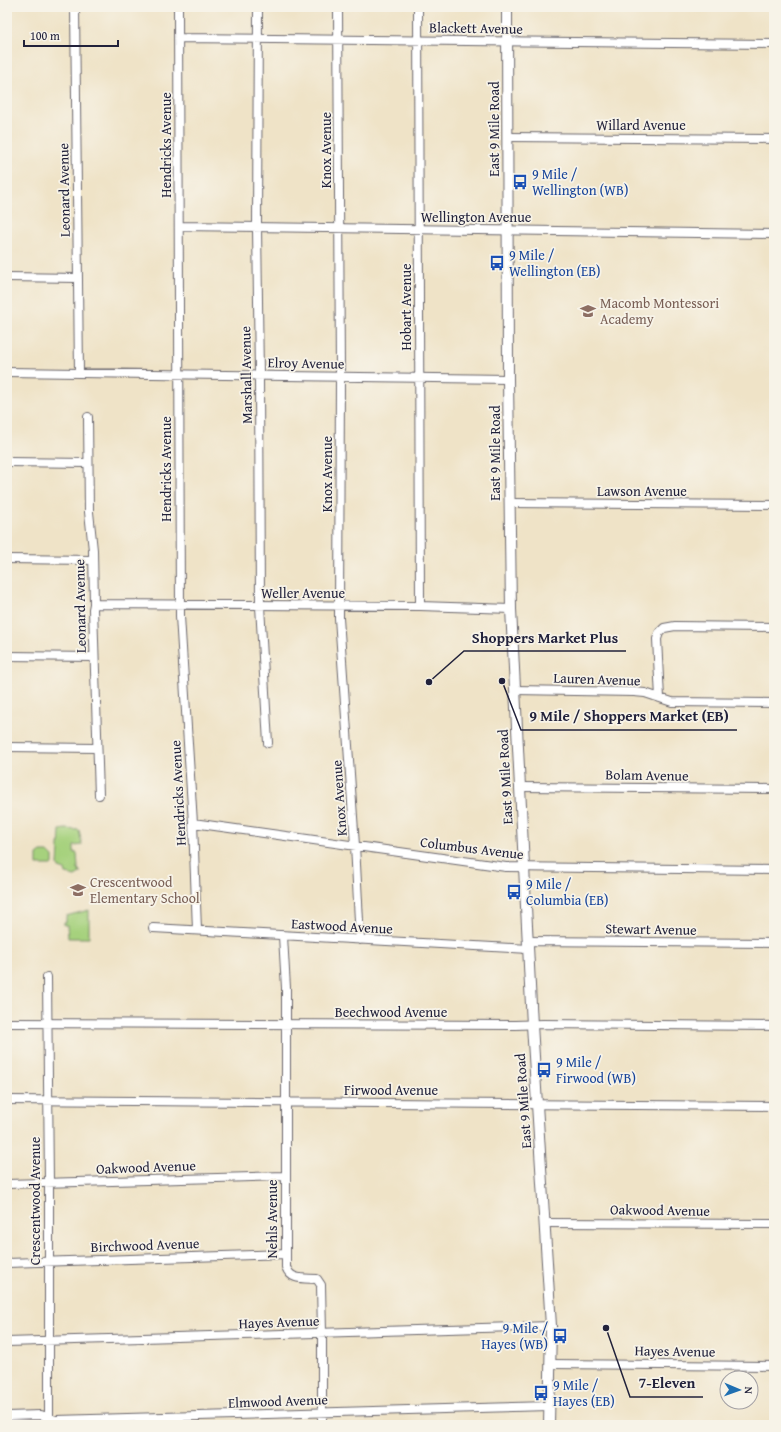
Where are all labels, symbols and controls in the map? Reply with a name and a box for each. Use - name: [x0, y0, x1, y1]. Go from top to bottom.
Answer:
- street label: Blackett Avenue: [429, 17, 524, 39]
- scale bar: [24, 22, 118, 48]
- text: 100 m: [30, 27, 60, 44]
- street label: East 9 Mile Road: [484, 81, 504, 177]
- street label: Hendricks Avenue: [156, 92, 176, 198]
- street label: Knox Avenue: [316, 111, 336, 188]
- street label: Willard Avenue: [596, 115, 686, 135]
- street label: Leonard Avenue: [53, 142, 75, 237]
- place label: 9 Mile / Wellington (WB): [532, 164, 628, 200]
- bus stop icon: 9 Mile / Wellington (WB): [511, 173, 529, 191]
- street label: Wellington Avenue: [421, 207, 532, 227]
- place label: 9 Mile / Wellington (EB): [509, 245, 601, 281]
- bus stop icon: 9 Mile / Wellington (EB): [488, 254, 506, 272]
- street label: Hobart Avenue: [396, 263, 416, 351]
- place label: Macomb Montessori Academy: [600, 293, 719, 329]
- school or university icon: Macomb Montessori Academy: [579, 302, 597, 320]
- street label: Marshall Avenue: [235, 325, 257, 424]
- street label: Elroy Avenue: [267, 352, 345, 374]
- street label: East 9 Mile Road: [485, 405, 505, 501]
- street label: Hendricks Avenue: [156, 416, 176, 522]
- street label: Knox Avenue: [317, 435, 337, 512]
- street label: Lawson Avenue: [597, 481, 687, 501]
- street label: Leonard Avenue: [69, 558, 91, 653]
- street label: Weller Avenue: [261, 583, 346, 603]
- callout: Shoppers Market Plus: [464, 624, 626, 651]
- text: Shoppers Market Plus: [472, 627, 618, 648]
- street label: Lauren Avenue: [553, 667, 641, 691]
- callout: 9 Mile / Shoppers Market (EB): [521, 703, 737, 730]
- text: 9 Mile / Shoppers Market (EB): [529, 705, 729, 726]
- street label: East 9 Mile Road: [492, 728, 517, 825]
- street label: Hendricks Avenue: [165, 739, 191, 846]
- street label: Knox Avenue: [326, 759, 352, 837]
- street label: Bolam Avenue: [605, 764, 689, 786]
- street label: Columbus Avenue: [419, 832, 525, 864]
- place label: Crescentwood Elementary School: [90, 872, 200, 908]
- place label: 9 Mile / Columbia (EB): [526, 874, 609, 910]
- school or university icon: Crescentwood Elementary School: [69, 881, 87, 899]
- bus stop icon: 9 Mile / Columbia (EB): [505, 883, 523, 901]
- street label: Eastwood Avenue: [291, 913, 394, 939]
- street label: Stewart Avenue: [605, 918, 697, 940]
- street label: Beechwood Avenue: [335, 1002, 448, 1022]
- street label: East 9 Mile Road: [510, 1052, 536, 1149]
- place label: 9 Mile / Firwood (WB): [556, 1052, 636, 1088]
- bus stop icon: 9 Mile / Firwood (WB): [535, 1061, 553, 1079]
- street label: Firwood Avenue: [344, 1080, 438, 1100]
- street label: Crescentwood Avenue: [25, 1136, 45, 1265]
- street label: Oakwood Avenue: [96, 1155, 197, 1179]
- street label: Nehls Avenue: [262, 1179, 282, 1259]
- street label: Oakwood Avenue: [610, 1199, 711, 1221]
- street label: Birchwood Avenue: [90, 1233, 200, 1257]
- street label: Hayes Avenue: [238, 1311, 320, 1333]
- place label: 9 Mile / Hayes (WB): [481, 1318, 548, 1354]
- bus stop icon: 9 Mile / Hayes (WB): [551, 1327, 569, 1345]
- street label: Hayes Avenue: [634, 1340, 716, 1362]
- callout: 7-Eleven: [630, 1370, 703, 1397]
- north arrow: [719, 1370, 759, 1410]
- text: 7-Eleven: [639, 1372, 696, 1393]
- place label: 9 Mile / Hayes (EB): [553, 1375, 615, 1411]
- bus stop icon: 9 Mile / Hayes (EB): [532, 1384, 550, 1402]
- text: N: [741, 1386, 757, 1395]
- street label: Elmwood Avenue: [228, 1389, 329, 1413]

